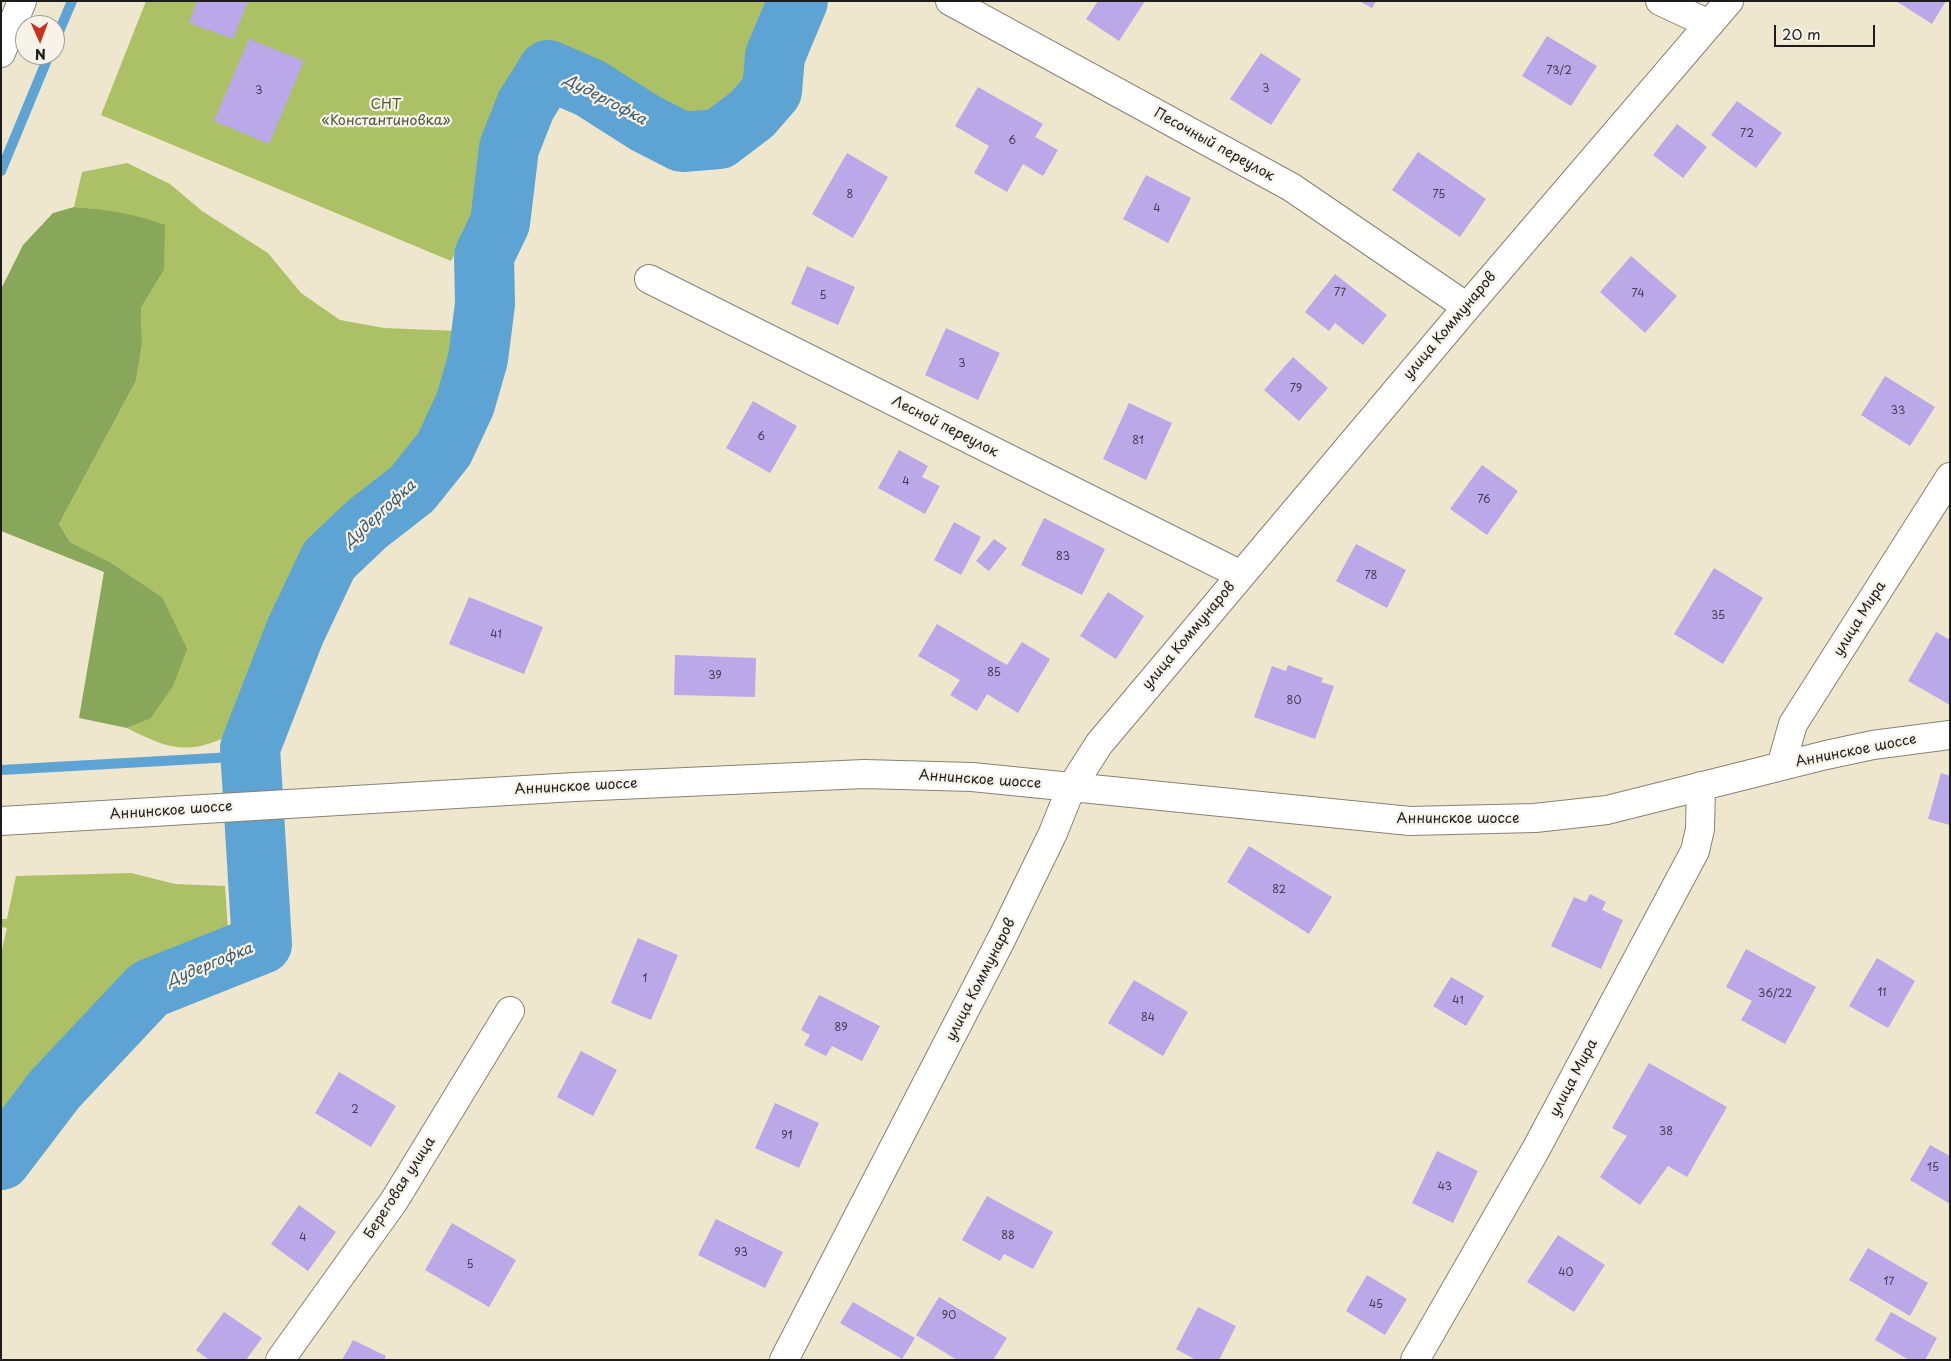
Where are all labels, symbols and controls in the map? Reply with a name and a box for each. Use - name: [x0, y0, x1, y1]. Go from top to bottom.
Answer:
- north arrow: [15, 15, 65, 65]
- scale bar: [1776, 15, 1877, 47]
- text: 20 m: [1782, 22, 1821, 45]
- text: N: [35, 44, 46, 65]
- house number: 73/2: [1546, 64, 1572, 78]
- water label: Дудергофка: [561, 71, 649, 129]
- house number: 3: [1262, 82, 1270, 96]
- house number: 3: [255, 84, 263, 98]
- park label: СНТ «Константиновка»: [322, 97, 450, 130]
- street label: Песочный переулок: [1151, 105, 1277, 185]
- house number: 72: [1740, 127, 1754, 141]
- house number: 6: [1008, 134, 1016, 148]
- house number: 8: [847, 188, 853, 202]
- house number: 75: [1433, 188, 1445, 202]
- house number: 4: [1153, 202, 1161, 216]
- street label: улица Коммунаров: [1400, 269, 1500, 383]
- house number: 77: [1334, 286, 1346, 300]
- house number: 74: [1631, 287, 1645, 301]
- house number: 5: [819, 289, 827, 303]
- house number: 3: [958, 357, 966, 371]
- house number: 79: [1290, 382, 1302, 396]
- street label: Лесной переулок: [889, 393, 1001, 461]
- house number: 33: [1891, 404, 1905, 418]
- house number: 6: [757, 430, 765, 444]
- house number: 81: [1132, 434, 1144, 448]
- house number: 4: [902, 475, 910, 489]
- water label: Дудергофка: [340, 477, 420, 551]
- house number: 76: [1477, 493, 1491, 507]
- house number: 83: [1056, 550, 1070, 564]
- house number: 78: [1365, 569, 1377, 583]
- street label: улица Мира: [1830, 578, 1890, 660]
- street label: улица Коммунаров: [1139, 579, 1239, 693]
- house number: 35: [1711, 609, 1725, 623]
- house number: 41: [490, 628, 502, 642]
- house number: 85: [987, 666, 1001, 680]
- house number: 39: [708, 669, 722, 683]
- house number: 80: [1287, 694, 1301, 708]
- street label: Аннинское шоссе: [1794, 731, 1918, 771]
- street label: Аннинское шоссе: [918, 767, 1042, 793]
- street label: Аннинское шоссе: [514, 775, 638, 799]
- street label: Аннинское шоссе: [109, 798, 233, 824]
- street label: Аннинское шоссе: [1397, 811, 1519, 827]
- house number: 82: [1272, 883, 1286, 897]
- street label: улица Коммунаров: [943, 916, 1019, 1044]
- water label: Дудергофка: [165, 940, 255, 990]
- house number: 1: [643, 972, 647, 986]
- house number: 11: [1877, 986, 1887, 1000]
- house number: 36/22: [1758, 987, 1792, 1001]
- house number: 41: [1452, 994, 1464, 1008]
- house number: 84: [1141, 1011, 1155, 1025]
- house number: 89: [834, 1021, 848, 1035]
- street label: улица Мира: [1547, 1036, 1601, 1120]
- house number: 2: [351, 1103, 359, 1117]
- house number: 38: [1659, 1125, 1673, 1139]
- house number: 91: [781, 1129, 793, 1143]
- street label: Береговая улица: [361, 1134, 439, 1242]
- house number: 15: [1927, 1161, 1939, 1175]
- house number: 43: [1438, 1180, 1452, 1194]
- house number: 88: [1001, 1229, 1015, 1243]
- house number: 4: [299, 1231, 307, 1245]
- house number: 93: [734, 1246, 748, 1260]
- house number: 5: [466, 1258, 474, 1272]
- house number: 40: [1558, 1266, 1574, 1280]
- house number: 17: [1884, 1275, 1894, 1289]
- house number: 45: [1369, 1298, 1383, 1312]
- house number: 90: [942, 1309, 956, 1323]

